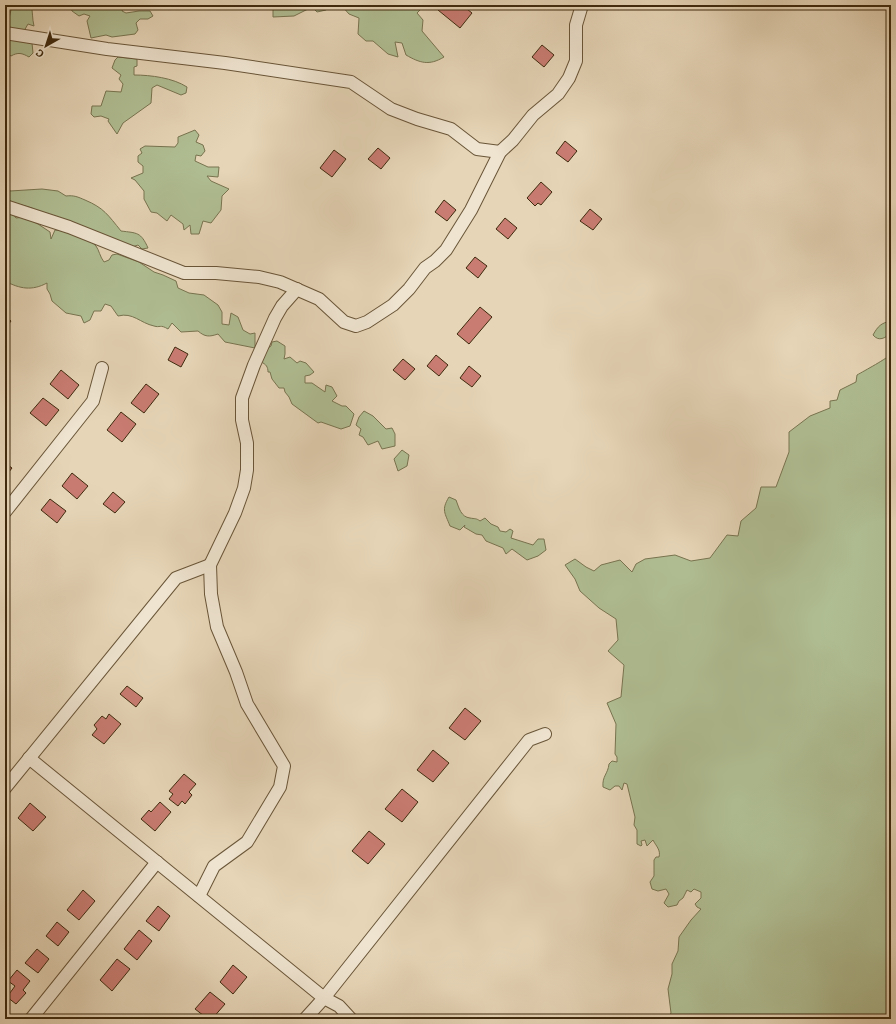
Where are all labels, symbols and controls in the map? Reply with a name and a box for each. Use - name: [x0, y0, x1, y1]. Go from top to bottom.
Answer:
- north arrow: [26, 26, 66, 66]
- text: С: [32, 45, 47, 61]

